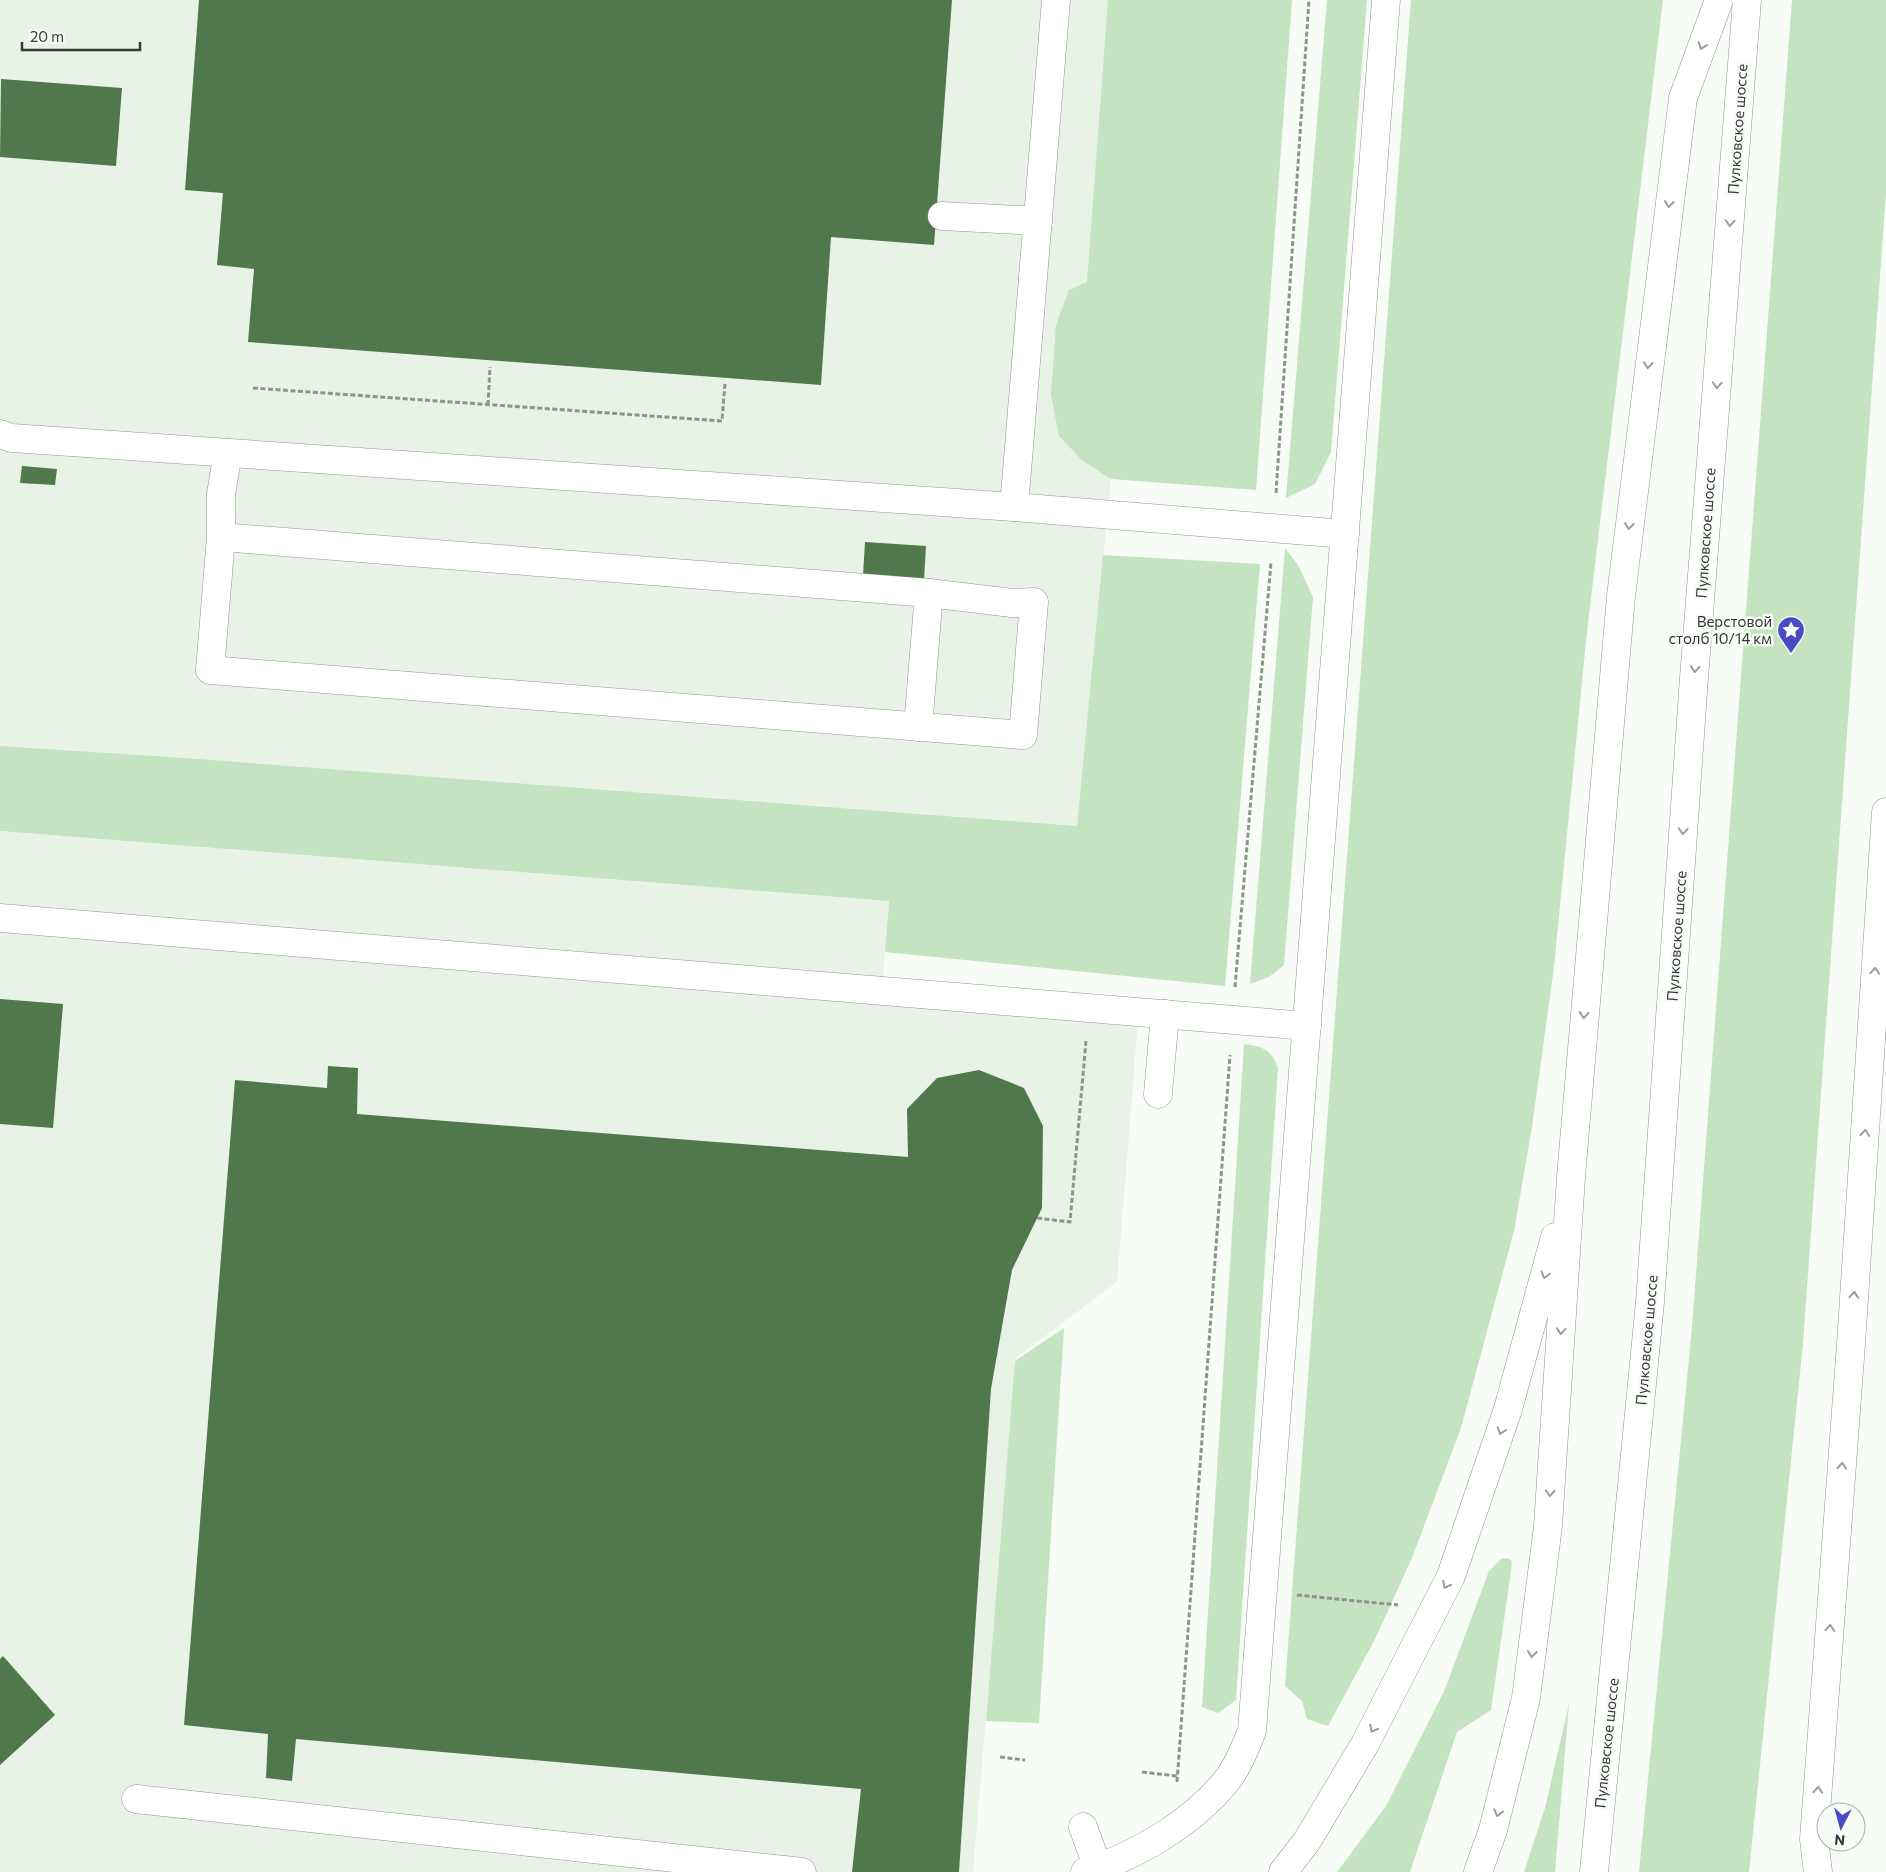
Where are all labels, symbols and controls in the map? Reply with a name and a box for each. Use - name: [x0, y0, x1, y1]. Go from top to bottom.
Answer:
- scale bar: [22, 20, 140, 52]
- text: 20 m: [30, 27, 64, 45]
- one-way arrow: [1698, 41, 1708, 50]
- street label: Пулковское шоссе: [1723, 63, 1751, 195]
- one-way arrow: [1664, 200, 1675, 208]
- one-way arrow: [1724, 219, 1735, 227]
- one-way arrow: [1644, 361, 1654, 369]
- one-way arrow: [1712, 381, 1723, 389]
- street label: Пулковское шоссе: [1691, 467, 1719, 599]
- one-way arrow: [1624, 523, 1635, 531]
- place label: Верстовой столб 10/14 км: [1669, 612, 1772, 647]
- place icon: Верстовой столб 10/14 км: [1776, 615, 1806, 654]
- one-way arrow: [1689, 665, 1700, 673]
- one-way arrow: [1678, 828, 1689, 836]
- street label: Пулковское шоссе: [1662, 870, 1690, 1002]
- one-way arrow: [1870, 967, 1881, 975]
- one-way arrow: [1579, 1011, 1590, 1019]
- one-way arrow: [1859, 1129, 1870, 1137]
- one-way arrow: [1540, 1271, 1550, 1279]
- street label: Пулковское шоссе: [1631, 1274, 1661, 1406]
- one-way arrow: [1848, 1291, 1859, 1299]
- one-way arrow: [1556, 1327, 1567, 1335]
- one-way arrow: [1496, 1427, 1506, 1435]
- one-way arrow: [1836, 1462, 1847, 1470]
- one-way arrow: [1545, 1489, 1556, 1497]
- one-way arrow: [1442, 1579, 1452, 1588]
- one-way arrow: [1824, 1624, 1835, 1632]
- one-way arrow: [1527, 1651, 1538, 1659]
- street label: Пулковское шоссе: [1590, 1677, 1622, 1809]
- one-way arrow: [1369, 1724, 1379, 1733]
- one-way arrow: [1812, 1786, 1823, 1794]
- north arrow: [1816, 1802, 1866, 1852]
- one-way arrow: [1493, 1809, 1504, 1818]
- text: N: [1833, 1831, 1846, 1849]

